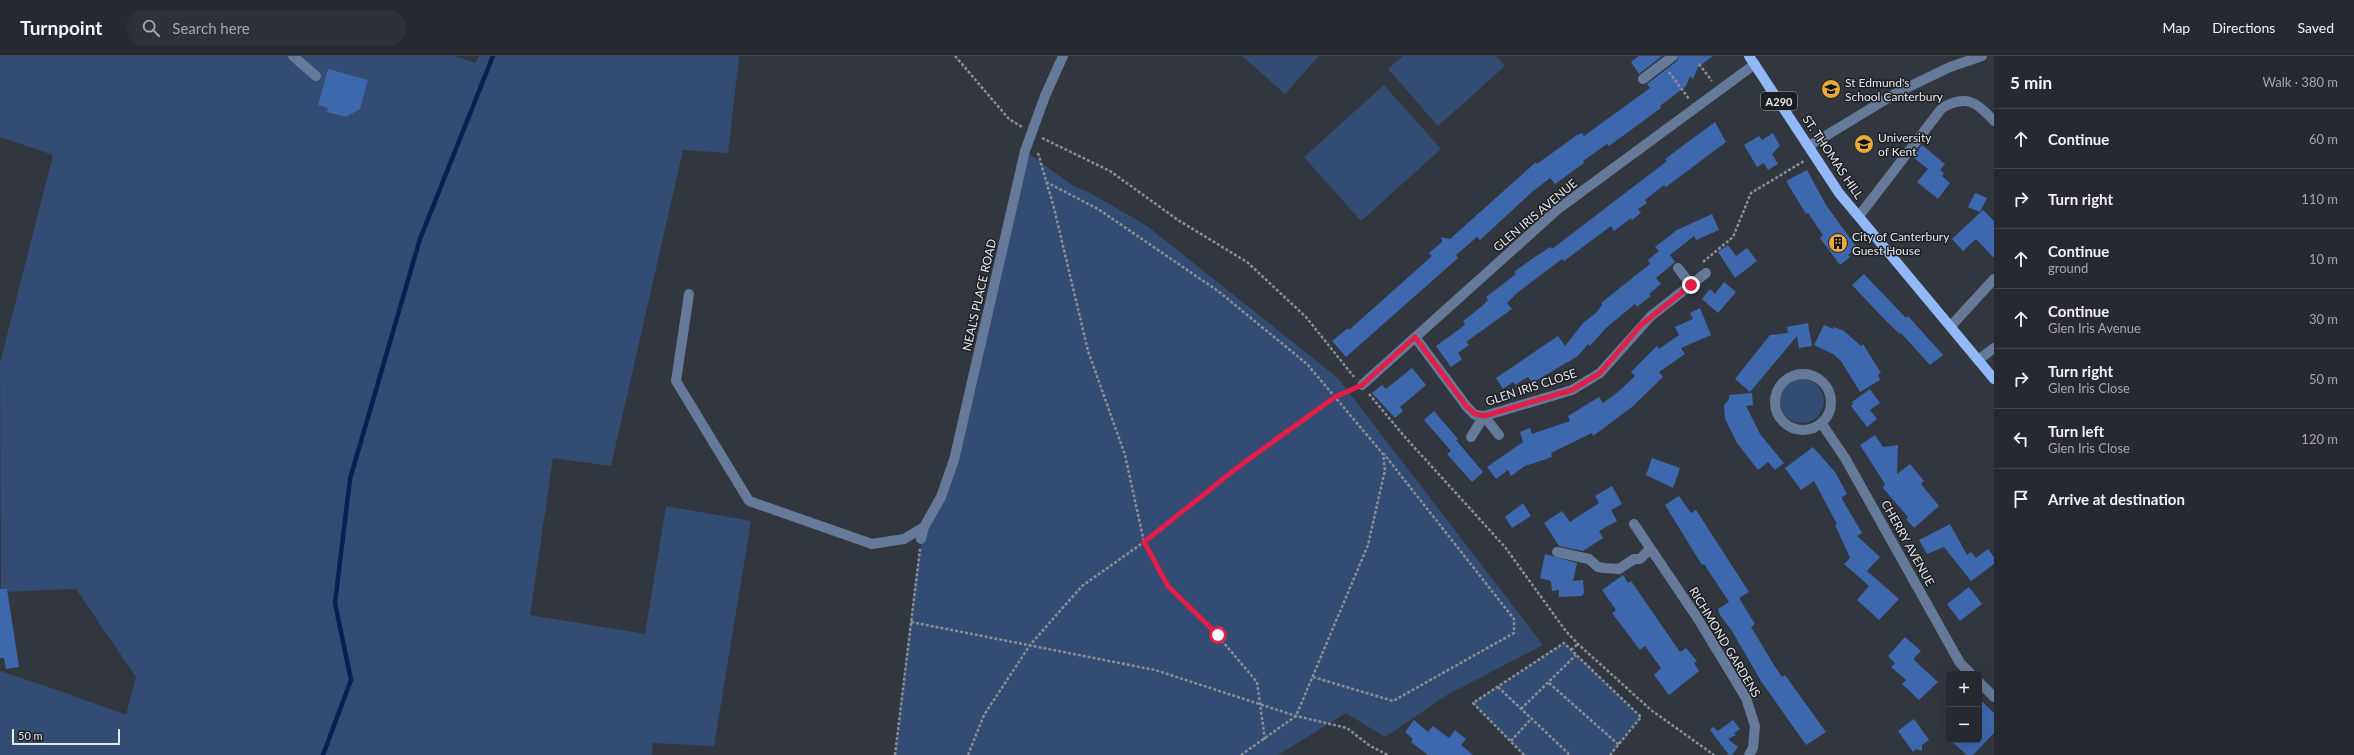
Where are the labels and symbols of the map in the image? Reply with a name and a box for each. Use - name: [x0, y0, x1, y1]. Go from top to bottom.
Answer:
- place label: St Edmund's School Canterbury: [1845, 75, 1944, 104]
- school or university icon: St Edmund's School Canterbury: [1820, 78, 1842, 100]
- road number: A290: [1761, 92, 1797, 110]
- street label: ST. THOMAS HILL: [1799, 112, 1867, 202]
- place label: University of Kent: [1878, 130, 1932, 159]
- school or university icon: University of Kent: [1853, 133, 1875, 155]
- street label: GLEN IRIS AVENUE: [1490, 175, 1580, 254]
- place label: City of Canterbury Guest House: [1852, 229, 1950, 258]
- building icon: City of Canterbury Guest House: [1827, 232, 1849, 254]
- street label: NEAL'S PLACE ROAD: [959, 237, 999, 353]
- route end: [1682, 276, 1700, 294]
- street label: GLEN IRIS CLOSE: [1484, 365, 1578, 409]
- street label: CHERRY AVENUE: [1878, 497, 1938, 589]
- street label: RICHMOND GARDENS: [1686, 584, 1764, 700]
- route start: [1209, 626, 1227, 644]
- scale bar: [12, 727, 120, 746]

